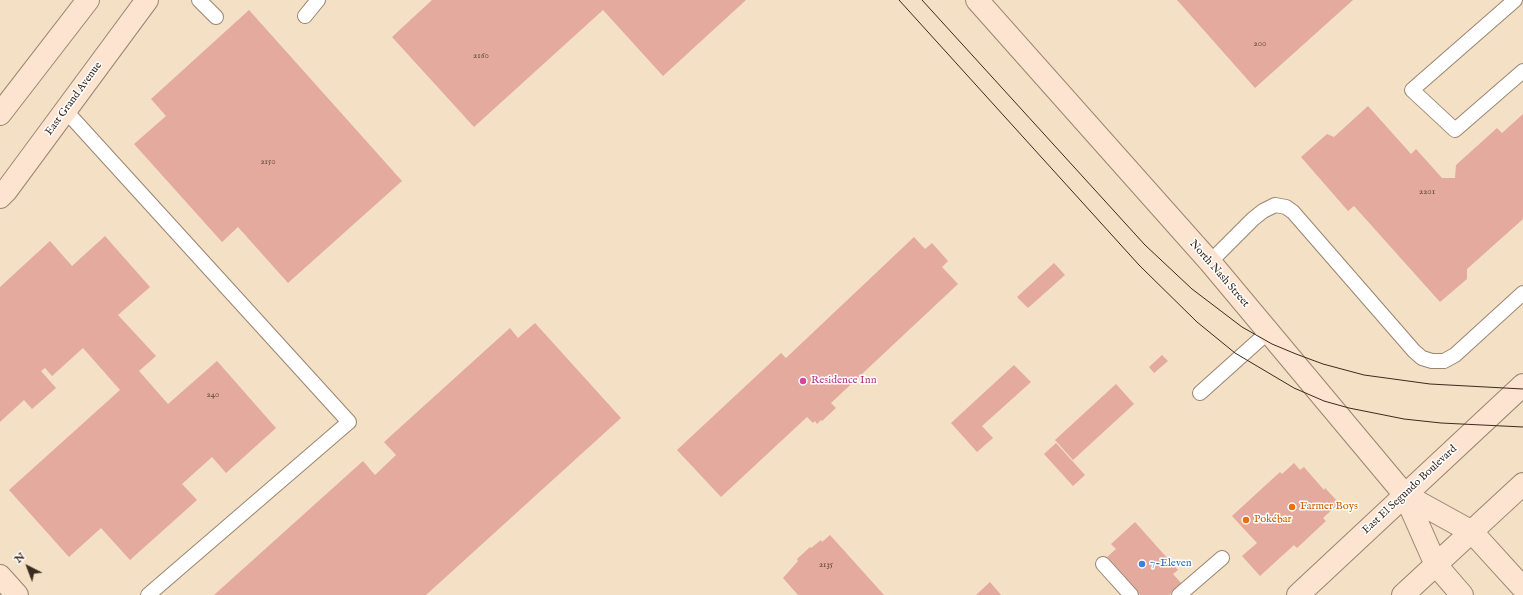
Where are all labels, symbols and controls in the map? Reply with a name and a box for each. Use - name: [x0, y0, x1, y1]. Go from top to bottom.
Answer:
- house number: 200: [1253, 39, 1267, 49]
- house number: 2160: [473, 51, 489, 61]
- street label: East Grand Avenue: [43, 60, 105, 138]
- house number: 2150: [260, 157, 276, 167]
- house number: 2201: [1419, 187, 1435, 197]
- street label: North Nash Street: [1186, 238, 1252, 310]
- place label: Residence Inn: [811, 374, 877, 388]
- marker: Residence Inn: [798, 376, 808, 386]
- house number: 240: [206, 390, 220, 400]
- street label: East El Segundo Boulevard: [1360, 443, 1460, 537]
- place label: Farmer Boys: [1300, 500, 1358, 514]
- marker: Farmer Boys: [1287, 502, 1297, 512]
- place label: Pokébar: [1254, 513, 1292, 527]
- marker: Pokébar: [1241, 515, 1251, 525]
- north arrow: [8, 547, 48, 587]
- text: N: [12, 550, 28, 566]
- place label: 7-Eleven: [1150, 557, 1192, 571]
- marker: 7-Eleven: [1137, 559, 1147, 569]
- house number: 2135: [819, 560, 833, 570]

